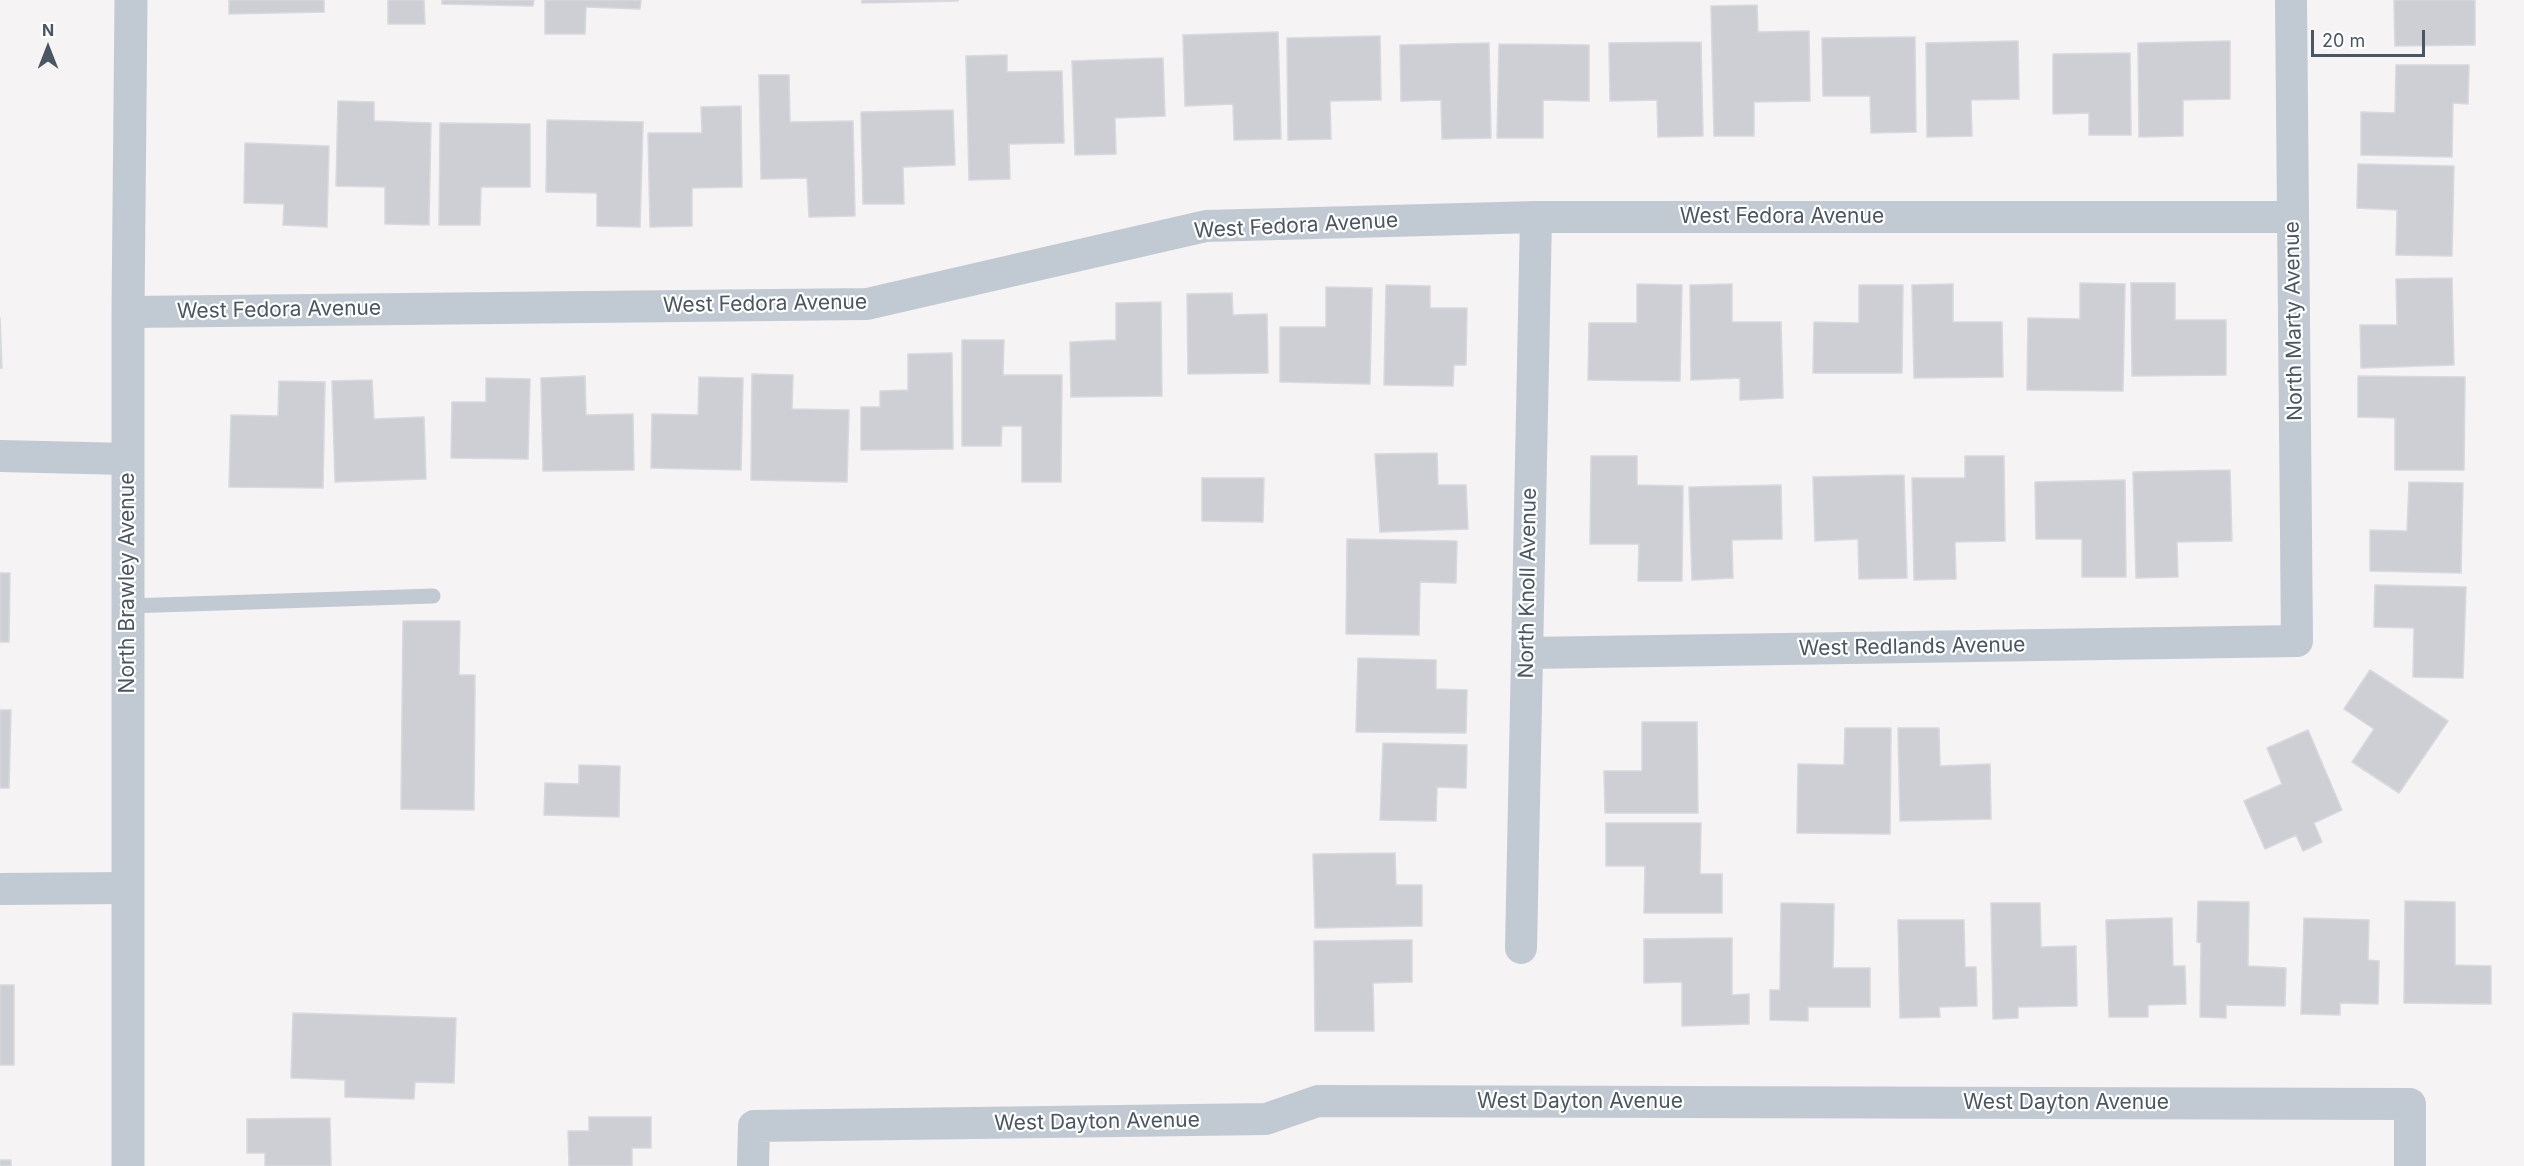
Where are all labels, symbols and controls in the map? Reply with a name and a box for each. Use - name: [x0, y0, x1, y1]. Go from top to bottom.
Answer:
- north arrow: [18, 18, 78, 78]
- scale bar: [2314, 18, 2428, 56]
- text: N: [42, 20, 54, 40]
- text: 20 m: [2322, 30, 2365, 51]
- street label: West Fedora Avenue: [1680, 204, 1884, 230]
- street label: West Fedora Avenue: [1193, 208, 1399, 244]
- street label: North Marty Avenue: [2280, 221, 2308, 421]
- street label: West Fedora Avenue: [663, 290, 867, 318]
- street label: West Fedora Avenue: [177, 296, 381, 324]
- street label: North Brawley Avenue: [115, 473, 141, 693]
- street label: North Knoll Avenue: [1514, 487, 1542, 679]
- street label: West Redlands Avenue: [1798, 632, 2026, 662]
- street label: West Dayton Avenue: [1477, 1089, 1683, 1115]
- street label: West Dayton Avenue: [1963, 1090, 2169, 1116]
- street label: West Dayton Avenue: [994, 1108, 1200, 1136]

